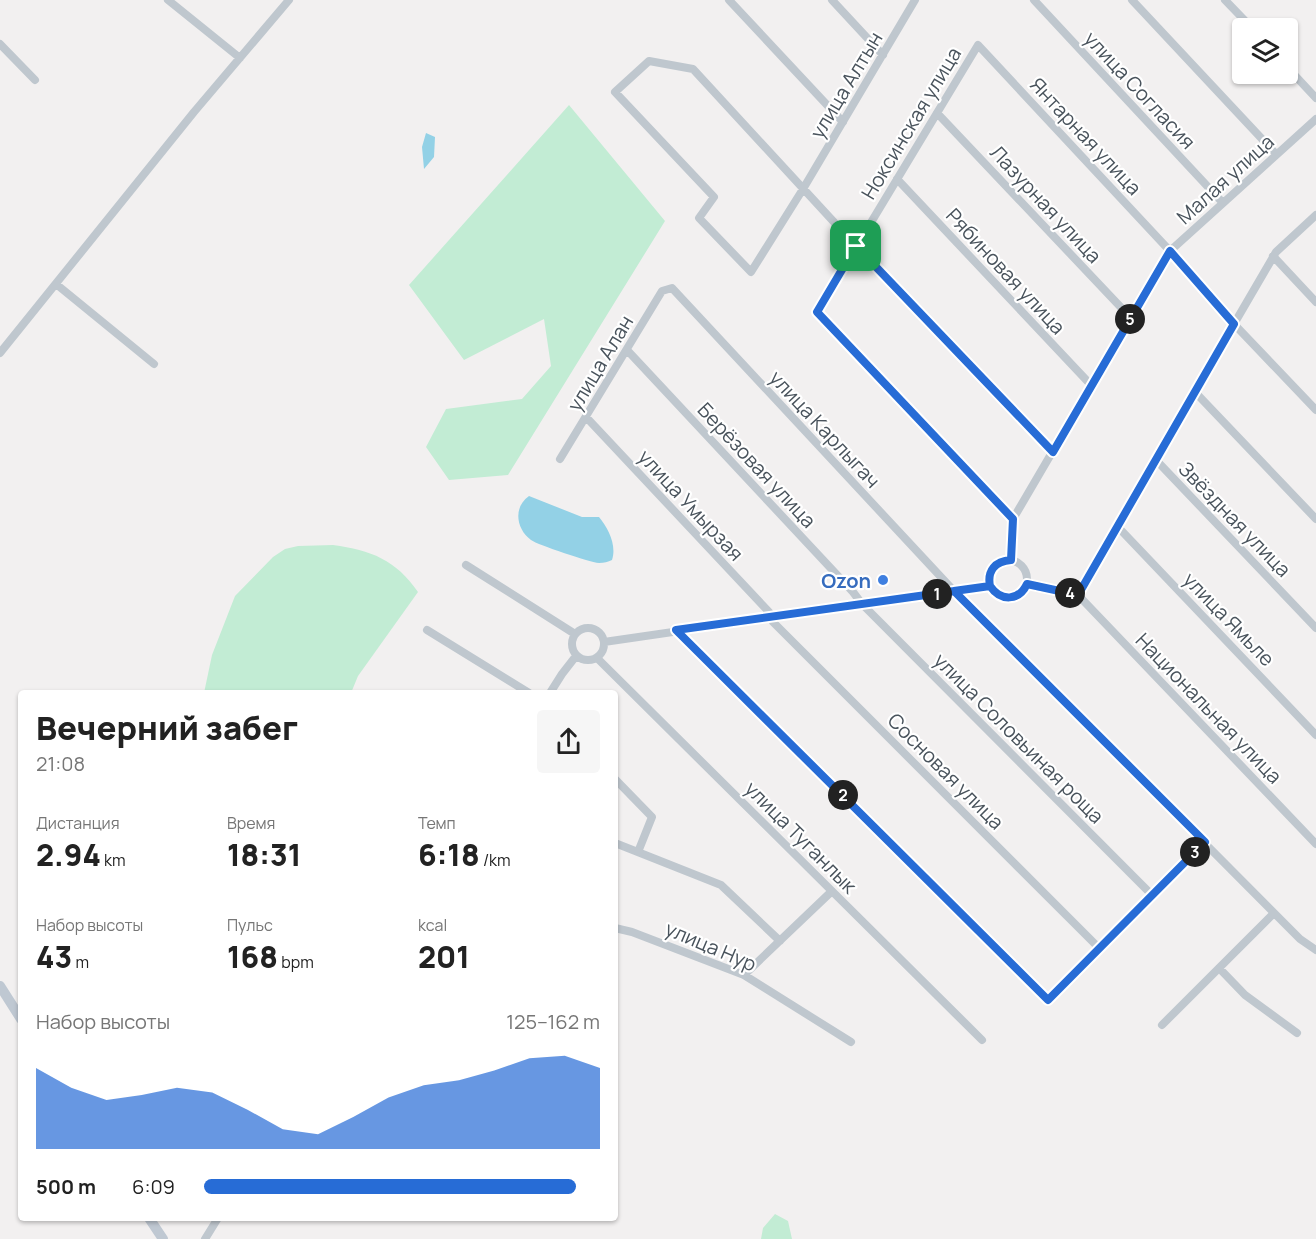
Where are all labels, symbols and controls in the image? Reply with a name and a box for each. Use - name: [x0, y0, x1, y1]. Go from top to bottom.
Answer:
- map controls: [1232, 18, 1298, 84]
- button: layers: [1232, 18, 1298, 84]
- street label: улица Согласия: [1078, 25, 1202, 155]
- street label: улица Алтын: [804, 27, 888, 143]
- street label: Ноксинская улица: [855, 42, 967, 204]
- street label: Янтарная улица: [1024, 71, 1148, 201]
- street label: Малая улица: [1171, 128, 1279, 230]
- street label: Лазурная улица: [984, 139, 1108, 269]
- street label: Рябиновая улица: [940, 202, 1072, 340]
- pin: [830, 220, 881, 271]
- icon: arrive: [839, 229, 872, 262]
- pin: 5: [1115, 304, 1145, 334]
- text: 5: [1125, 308, 1135, 330]
- street label: улица Алан: [561, 310, 639, 416]
- street label: улица Карлыгач: [764, 365, 886, 493]
- street label: Берёзовая улица: [692, 396, 822, 534]
- street label: улица Умырзая: [632, 444, 750, 566]
- street label: Звёздная улица: [1173, 455, 1297, 583]
- street label: улица Ямьле: [1177, 566, 1281, 672]
- place label: Ozon: [821, 567, 871, 594]
- marker: Ozon: [876, 573, 890, 587]
- pin: 4: [1055, 578, 1085, 608]
- pin: 1: [922, 579, 952, 609]
- text: 4: [1065, 582, 1075, 604]
- text: 1: [933, 583, 941, 605]
- street label: Национальная улица: [1130, 627, 1288, 789]
- street label: улица Соловьиная роща: [928, 647, 1110, 829]
- text: Вечерний забег: [36, 705, 298, 750]
- street label: Сосновая улица: [882, 707, 1010, 835]
- button: share: [537, 710, 600, 773]
- text: 21:08: [36, 750, 85, 777]
- street label: улица Туганлык: [739, 775, 864, 900]
- pin: 2: [828, 780, 858, 810]
- text: 2: [838, 784, 848, 806]
- text: Дистанция: [36, 812, 120, 834]
- text: Время: [227, 812, 275, 834]
- text: Темп: [418, 812, 456, 834]
- text: 2.94: [36, 834, 101, 875]
- text: 18:31: [227, 834, 301, 875]
- text: 6:18: [418, 834, 480, 875]
- pin: 3: [1180, 837, 1210, 867]
- text: 3: [1190, 841, 1200, 863]
- text: km: [101, 849, 126, 871]
- text: /km: [480, 849, 511, 871]
- text: Набор высоты: [36, 914, 143, 936]
- text: Пульс: [227, 914, 273, 936]
- text: kcal: [418, 914, 447, 936]
- street label: улица Нур: [661, 915, 761, 977]
- text: 43: [36, 936, 72, 977]
- text: 168: [227, 936, 278, 977]
- text: 201: [418, 936, 470, 977]
- text: m: [72, 951, 89, 973]
- text: bpm: [278, 951, 314, 973]
- text: Набор высоты: [36, 1008, 170, 1035]
- text: 125–162 m: [506, 1008, 600, 1035]
- text: 500 m: [36, 1173, 96, 1200]
- text: 6:09: [132, 1173, 175, 1200]

